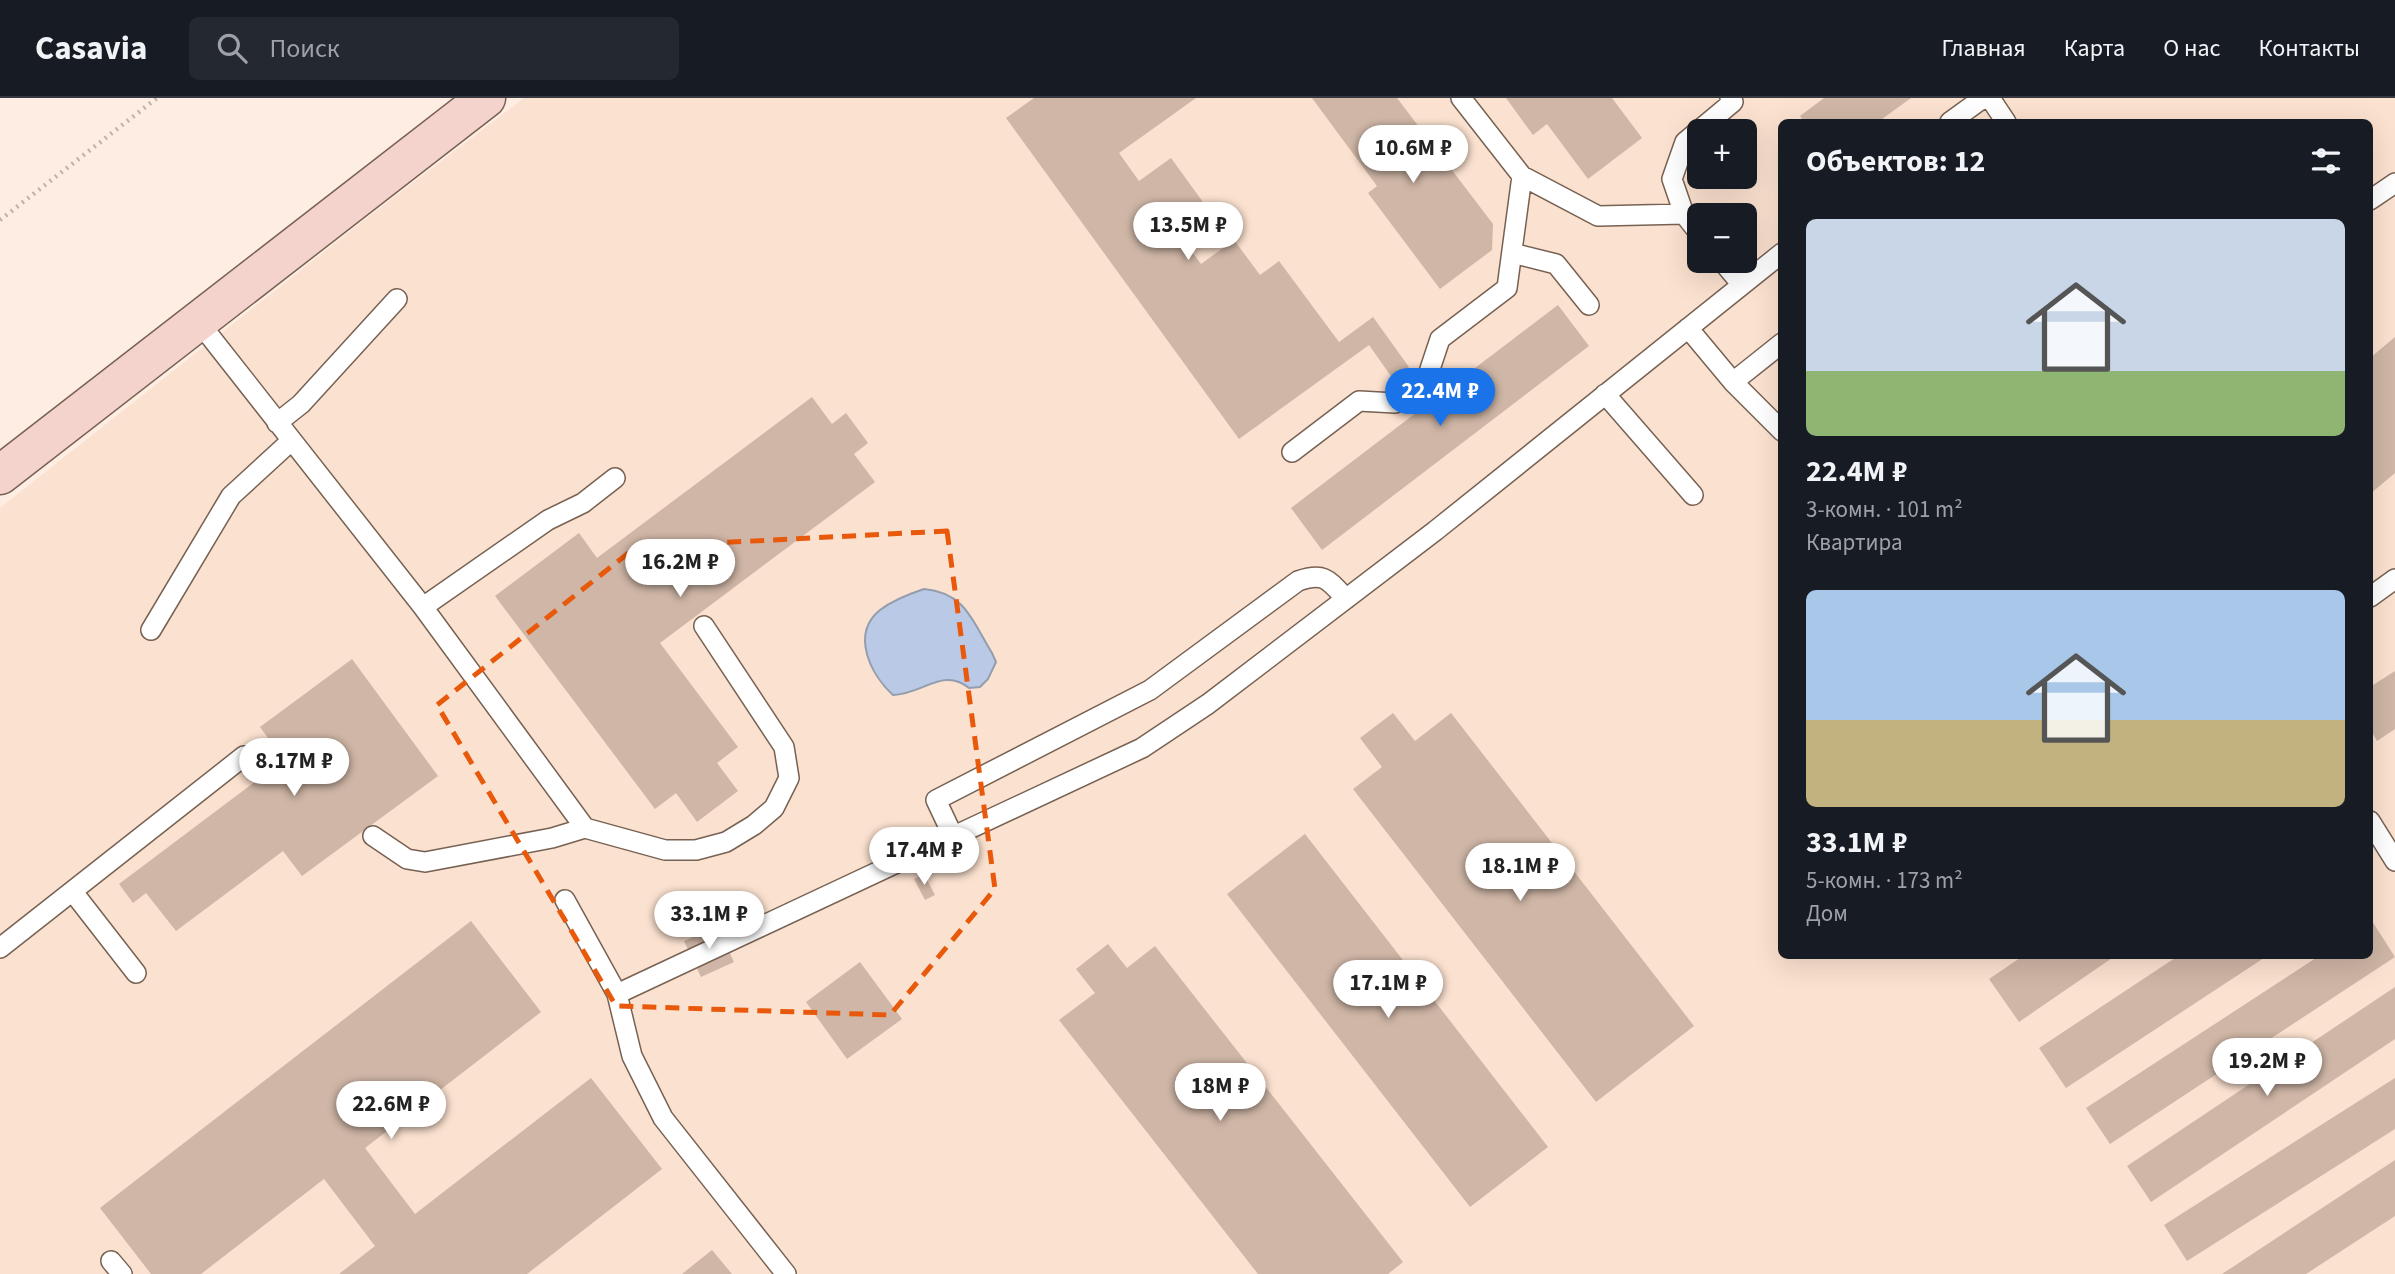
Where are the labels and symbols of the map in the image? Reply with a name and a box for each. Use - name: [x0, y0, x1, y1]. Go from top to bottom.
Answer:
- pin: 10.6M ₽: [1348, 126, 1478, 185]
- pin: 13.5M ₽: [1123, 202, 1253, 262]
- pin: 22.4M ₽: [1375, 368, 1505, 428]
- pin: 16.2M ₽: [615, 540, 745, 599]
- pin: 8.17M ₽: [229, 738, 359, 798]
- pin: 17.4M ₽: [859, 828, 989, 887]
- pin: 18.1M ₽: [1455, 844, 1585, 903]
- pin: 33.1M ₽: [644, 892, 774, 951]
- pin: 17.1M ₽: [1323, 960, 1453, 1020]
- pin: 19.2M ₽: [2202, 1038, 2332, 1098]
- pin: 18M ₽: [1171, 1063, 1269, 1123]
- pin: 22.6M ₽: [326, 1082, 456, 1141]

